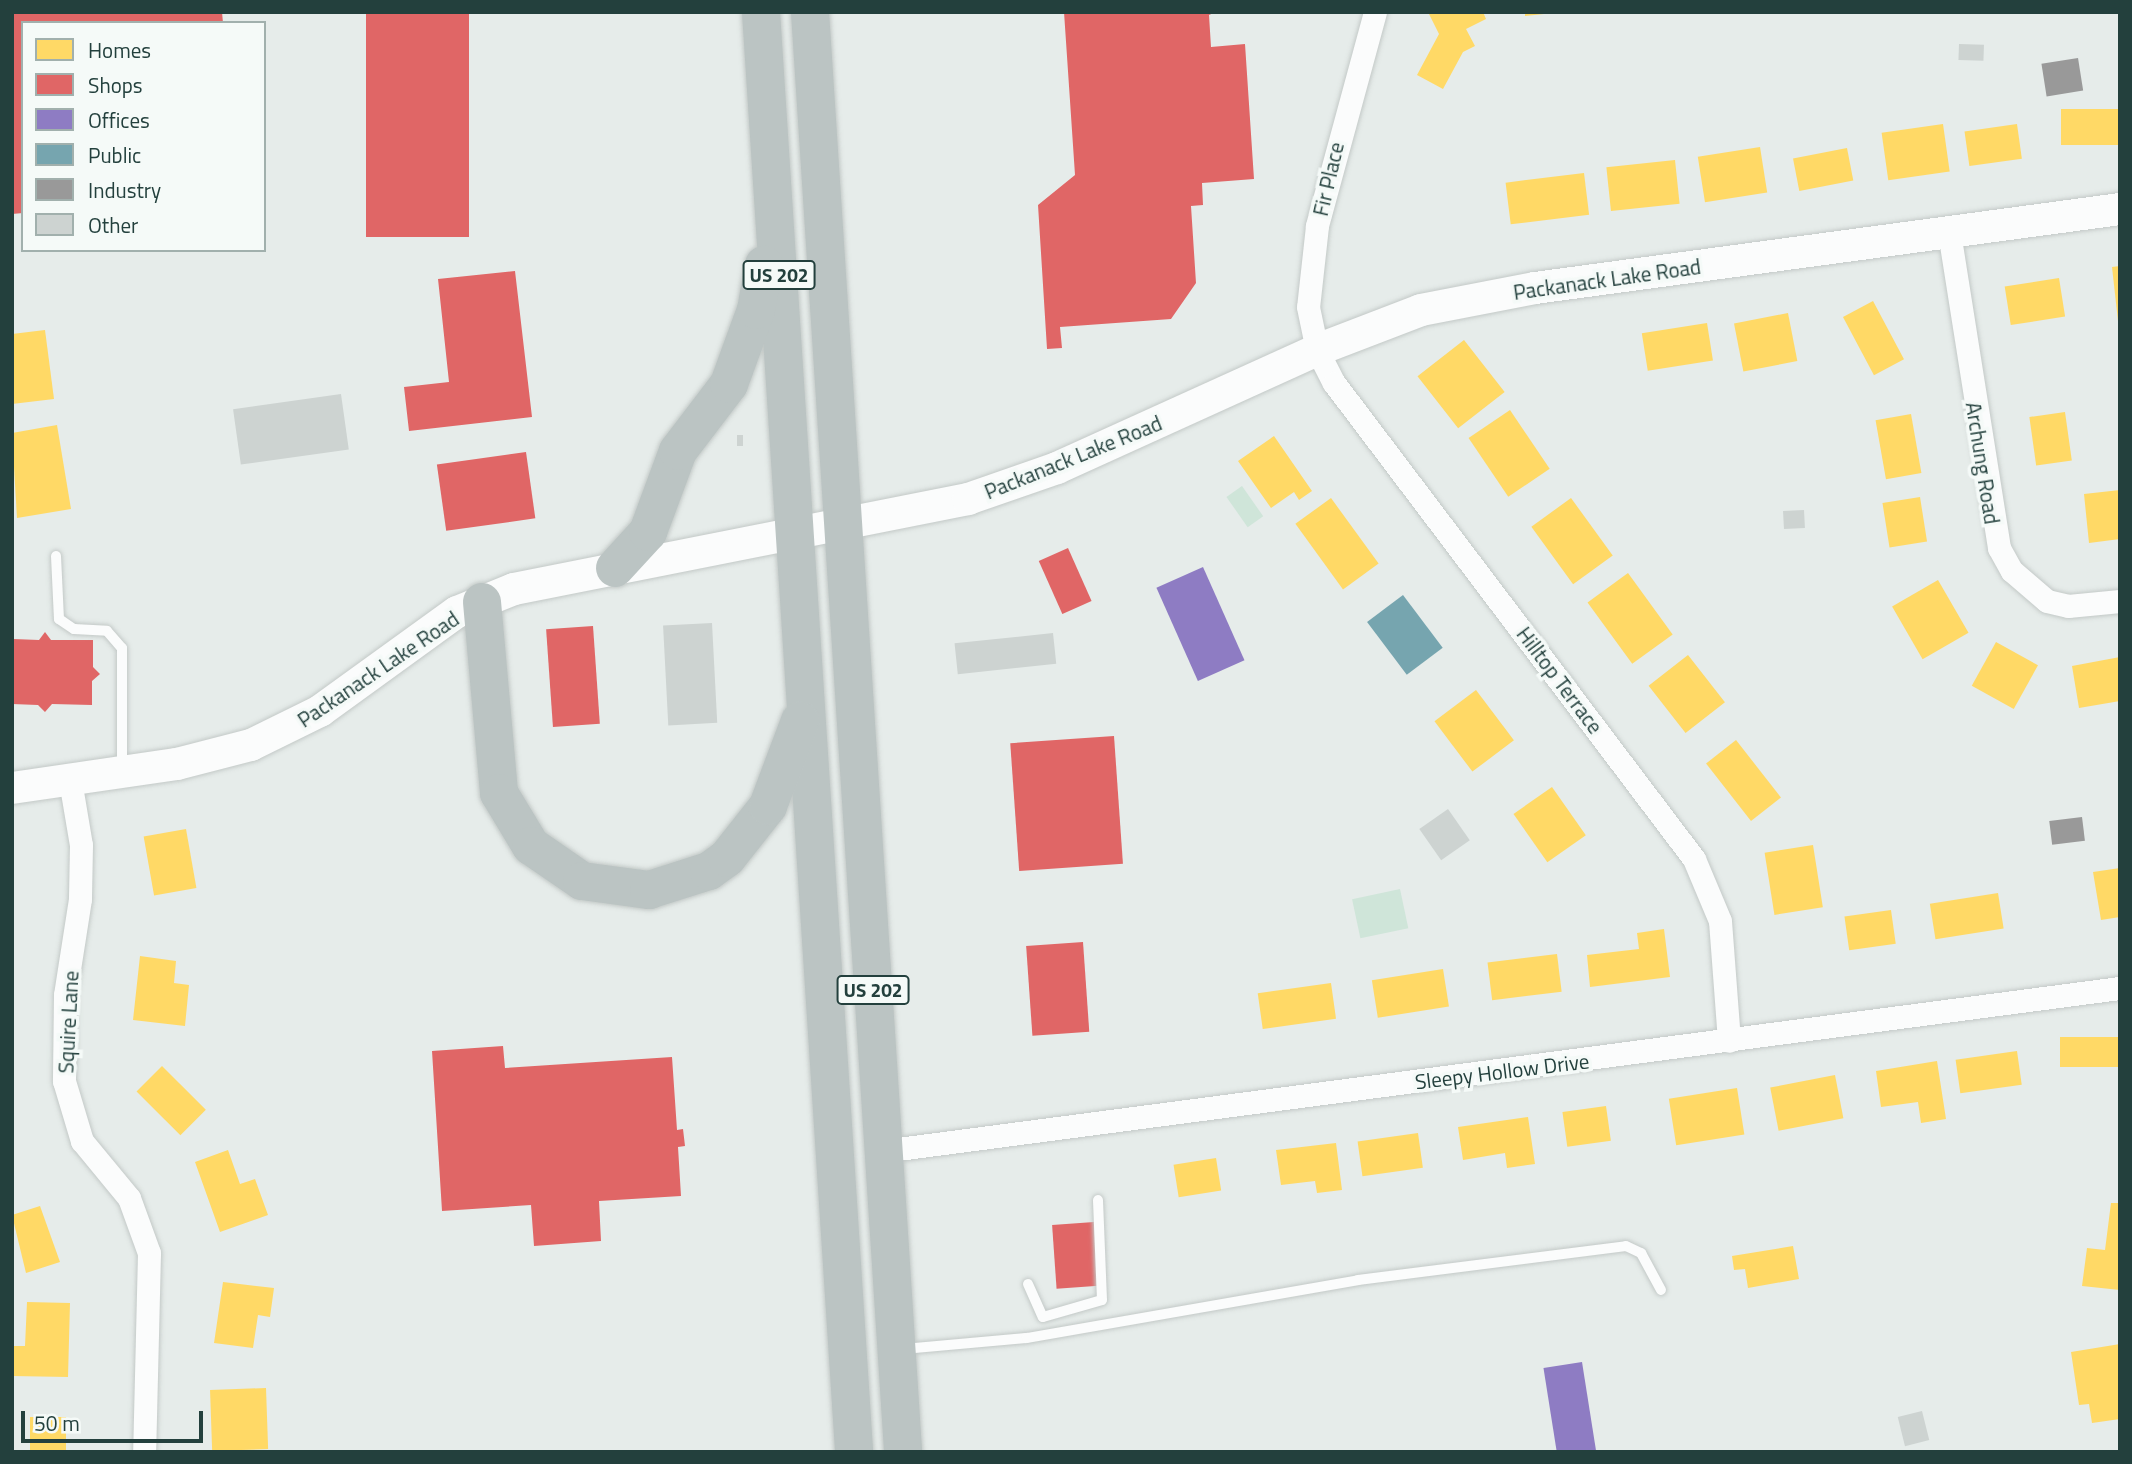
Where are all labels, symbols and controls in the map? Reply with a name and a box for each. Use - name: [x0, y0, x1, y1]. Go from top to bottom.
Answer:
- legend: [21, 21, 266, 252]
- text: Homes: [88, 34, 151, 66]
- text: Shops: [88, 69, 143, 101]
- text: Offices: [88, 104, 150, 136]
- text: Public: [88, 139, 141, 171]
- street label: Fir Place: [1307, 140, 1349, 218]
- text: Industry: [88, 174, 161, 206]
- text: Other: [88, 209, 138, 241]
- street label: Packanack Lake Road: [1512, 253, 1702, 305]
- road number: US 202: [742, 260, 816, 290]
- street label: Archung Road: [1961, 400, 2005, 526]
- street label: Packanack Lake Road: [981, 410, 1165, 504]
- street label: Packanack Lake Road: [293, 606, 463, 732]
- street label: Hilltop Terrace: [1512, 622, 1608, 738]
- street label: Squire Lane: [53, 970, 83, 1074]
- road number: US 202: [836, 974, 910, 1006]
- street label: Sleepy Hollow Drive: [1413, 1048, 1591, 1094]
- scale bar: [24, 1398, 206, 1442]
- text: 50 m: [34, 1407, 80, 1439]

